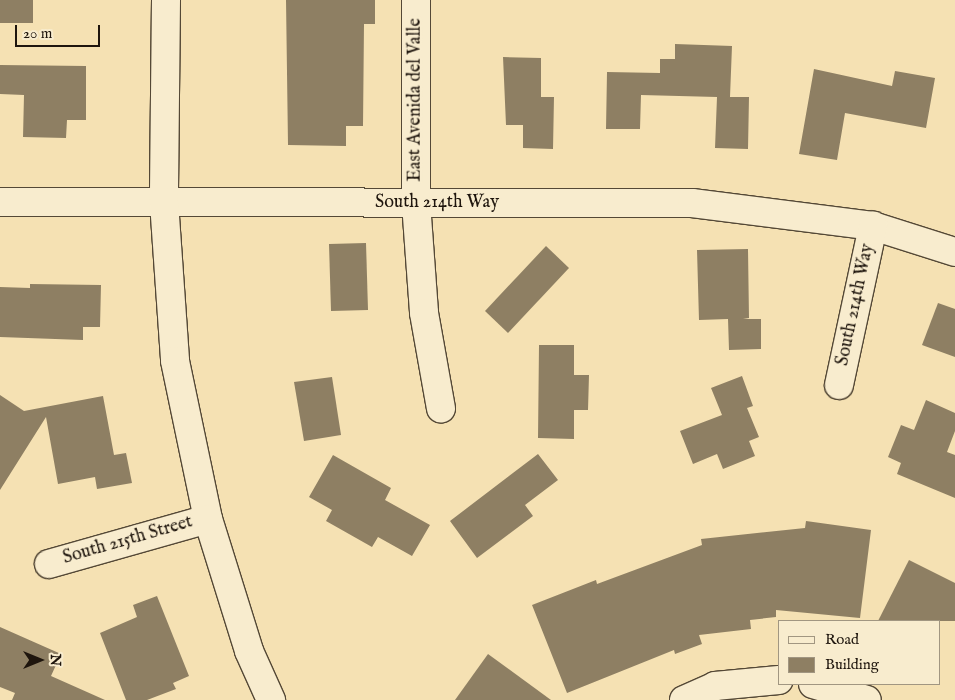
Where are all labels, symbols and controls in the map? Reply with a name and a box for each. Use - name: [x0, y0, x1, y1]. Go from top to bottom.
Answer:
- scale bar: [18, 15, 102, 47]
- street label: East Avenida del Valle: [405, 18, 427, 182]
- text: 20 m: [23, 24, 52, 43]
- street label: South 214th Way: [375, 192, 499, 214]
- street label: South 214th Way: [833, 242, 879, 368]
- street label: South 215th Street: [61, 512, 195, 570]
- legend: [778, 620, 940, 685]
- text: Road: [825, 630, 859, 649]
- north arrow: [15, 635, 65, 685]
- text: N: [46, 654, 64, 666]
- text: Building: [825, 655, 879, 674]

